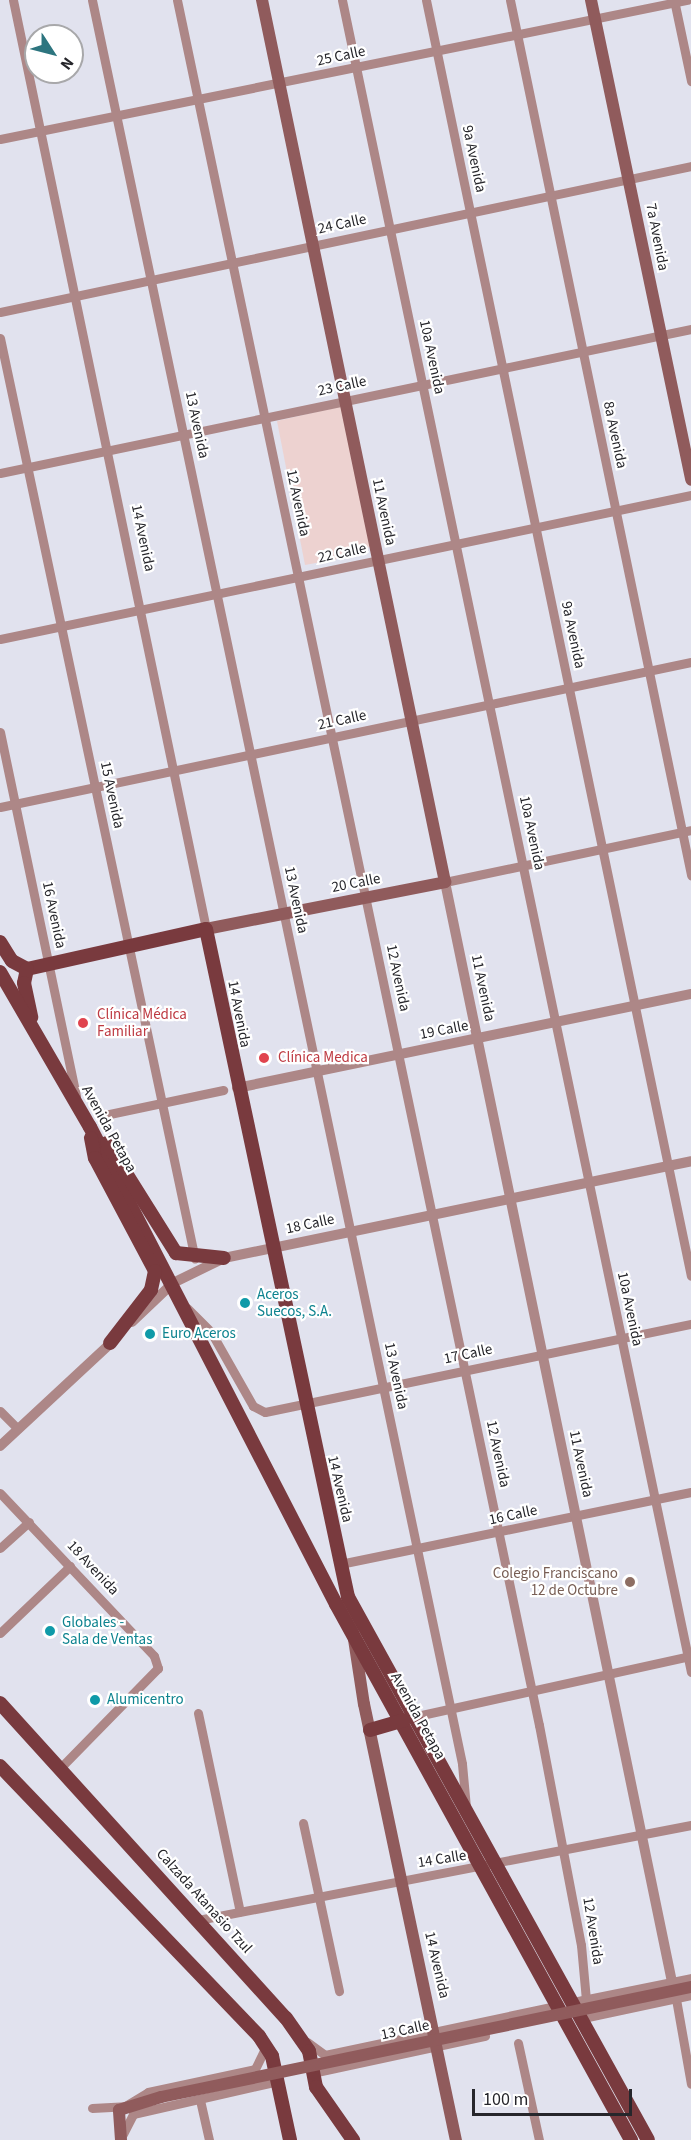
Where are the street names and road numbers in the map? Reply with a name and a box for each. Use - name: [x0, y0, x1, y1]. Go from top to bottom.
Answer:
- street label: 25 Calle: [315, 42, 367, 70]
- street label: 9a Avenida: [458, 124, 490, 194]
- street label: 7a Avenida: [642, 202, 672, 272]
- street label: 24 Calle: [316, 210, 368, 238]
- street label: 10a Avenida: [415, 318, 449, 396]
- street label: 23 Calle: [316, 372, 368, 400]
- street label: 13 Avenida: [181, 390, 213, 460]
- street label: 8a Avenida: [599, 400, 631, 470]
- street label: 12 Avenida: [282, 468, 314, 538]
- street label: 11 Avenida: [368, 477, 400, 547]
- street label: 14 Avenida: [127, 503, 159, 573]
- street label: 22 Calle: [316, 539, 368, 567]
- street label: 9a Avenida: [557, 600, 589, 670]
- street label: 21 Calle: [316, 706, 368, 734]
- street label: 15 Avenida: [96, 760, 128, 830]
- street label: 10a Avenida: [515, 794, 549, 872]
- street label: 13 Avenida: [280, 865, 312, 935]
- street label: 20 Calle: [330, 869, 382, 897]
- street label: 16 Avenida: [38, 880, 70, 950]
- street label: 12 Avenida: [382, 943, 414, 1013]
- street label: 11 Avenida: [467, 953, 499, 1023]
- street label: 14 Avenida: [224, 979, 254, 1049]
- street label: 19 Calle: [418, 1016, 470, 1044]
- street label: Avenida Petapa: [78, 1082, 140, 1176]
- street label: 18 Calle: [284, 1210, 336, 1238]
- street label: 10a Avenida: [613, 1270, 647, 1348]
- street label: 17 Calle: [442, 1340, 494, 1368]
- street label: 13 Avenida: [380, 1341, 412, 1411]
- street label: 12 Avenida: [482, 1419, 514, 1489]
- street label: 11 Avenida: [565, 1429, 597, 1499]
- street label: 14 Avenida: [324, 1454, 356, 1524]
- street label: 16 Calle: [487, 1501, 539, 1529]
- street label: 18 Avenida: [63, 1537, 123, 1599]
- street label: Avenida Petapa: [387, 1669, 449, 1763]
- street label: Calzada Atanasio Tzul: [152, 1845, 256, 1957]
- street label: 14 Calle: [416, 1846, 468, 1872]
- street label: 12 Avenida: [579, 1896, 607, 1966]
- street label: 14 Avenida: [421, 1930, 453, 2000]
- street label: 13 Calle: [379, 2016, 431, 2044]

